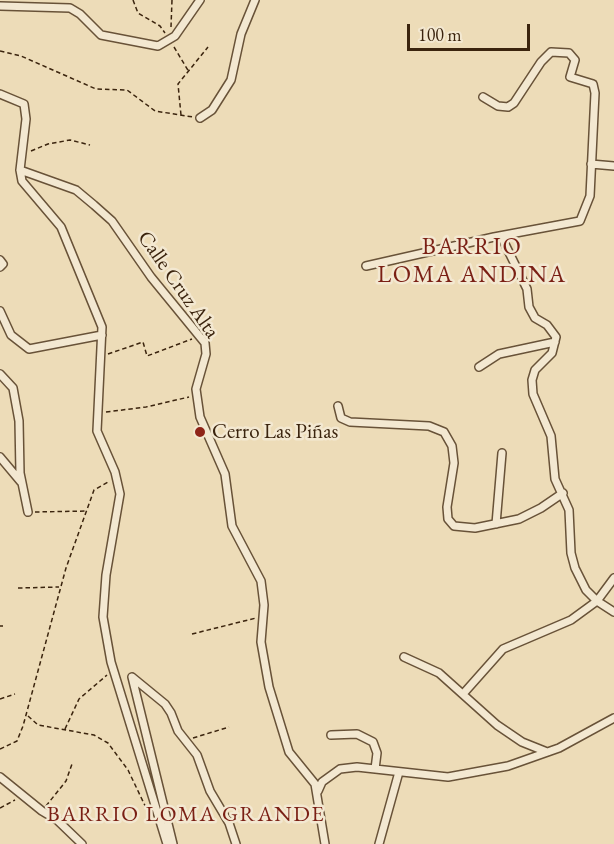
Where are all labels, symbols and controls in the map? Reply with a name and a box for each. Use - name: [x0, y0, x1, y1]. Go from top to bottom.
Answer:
- scale bar: [410, 12, 533, 50]
- text: 100 m: [418, 23, 462, 46]
- street label: Calle Cruz Alta: [132, 226, 224, 344]
- district label: BARRIO LOMA ANDINA: [377, 233, 567, 289]
- place label: Cerro Las Piñas: [212, 419, 338, 445]
- marker: Cerro Las Piñas: [193, 425, 207, 439]
- district label: BARRIO LOMA GRANDE: [47, 802, 325, 828]

